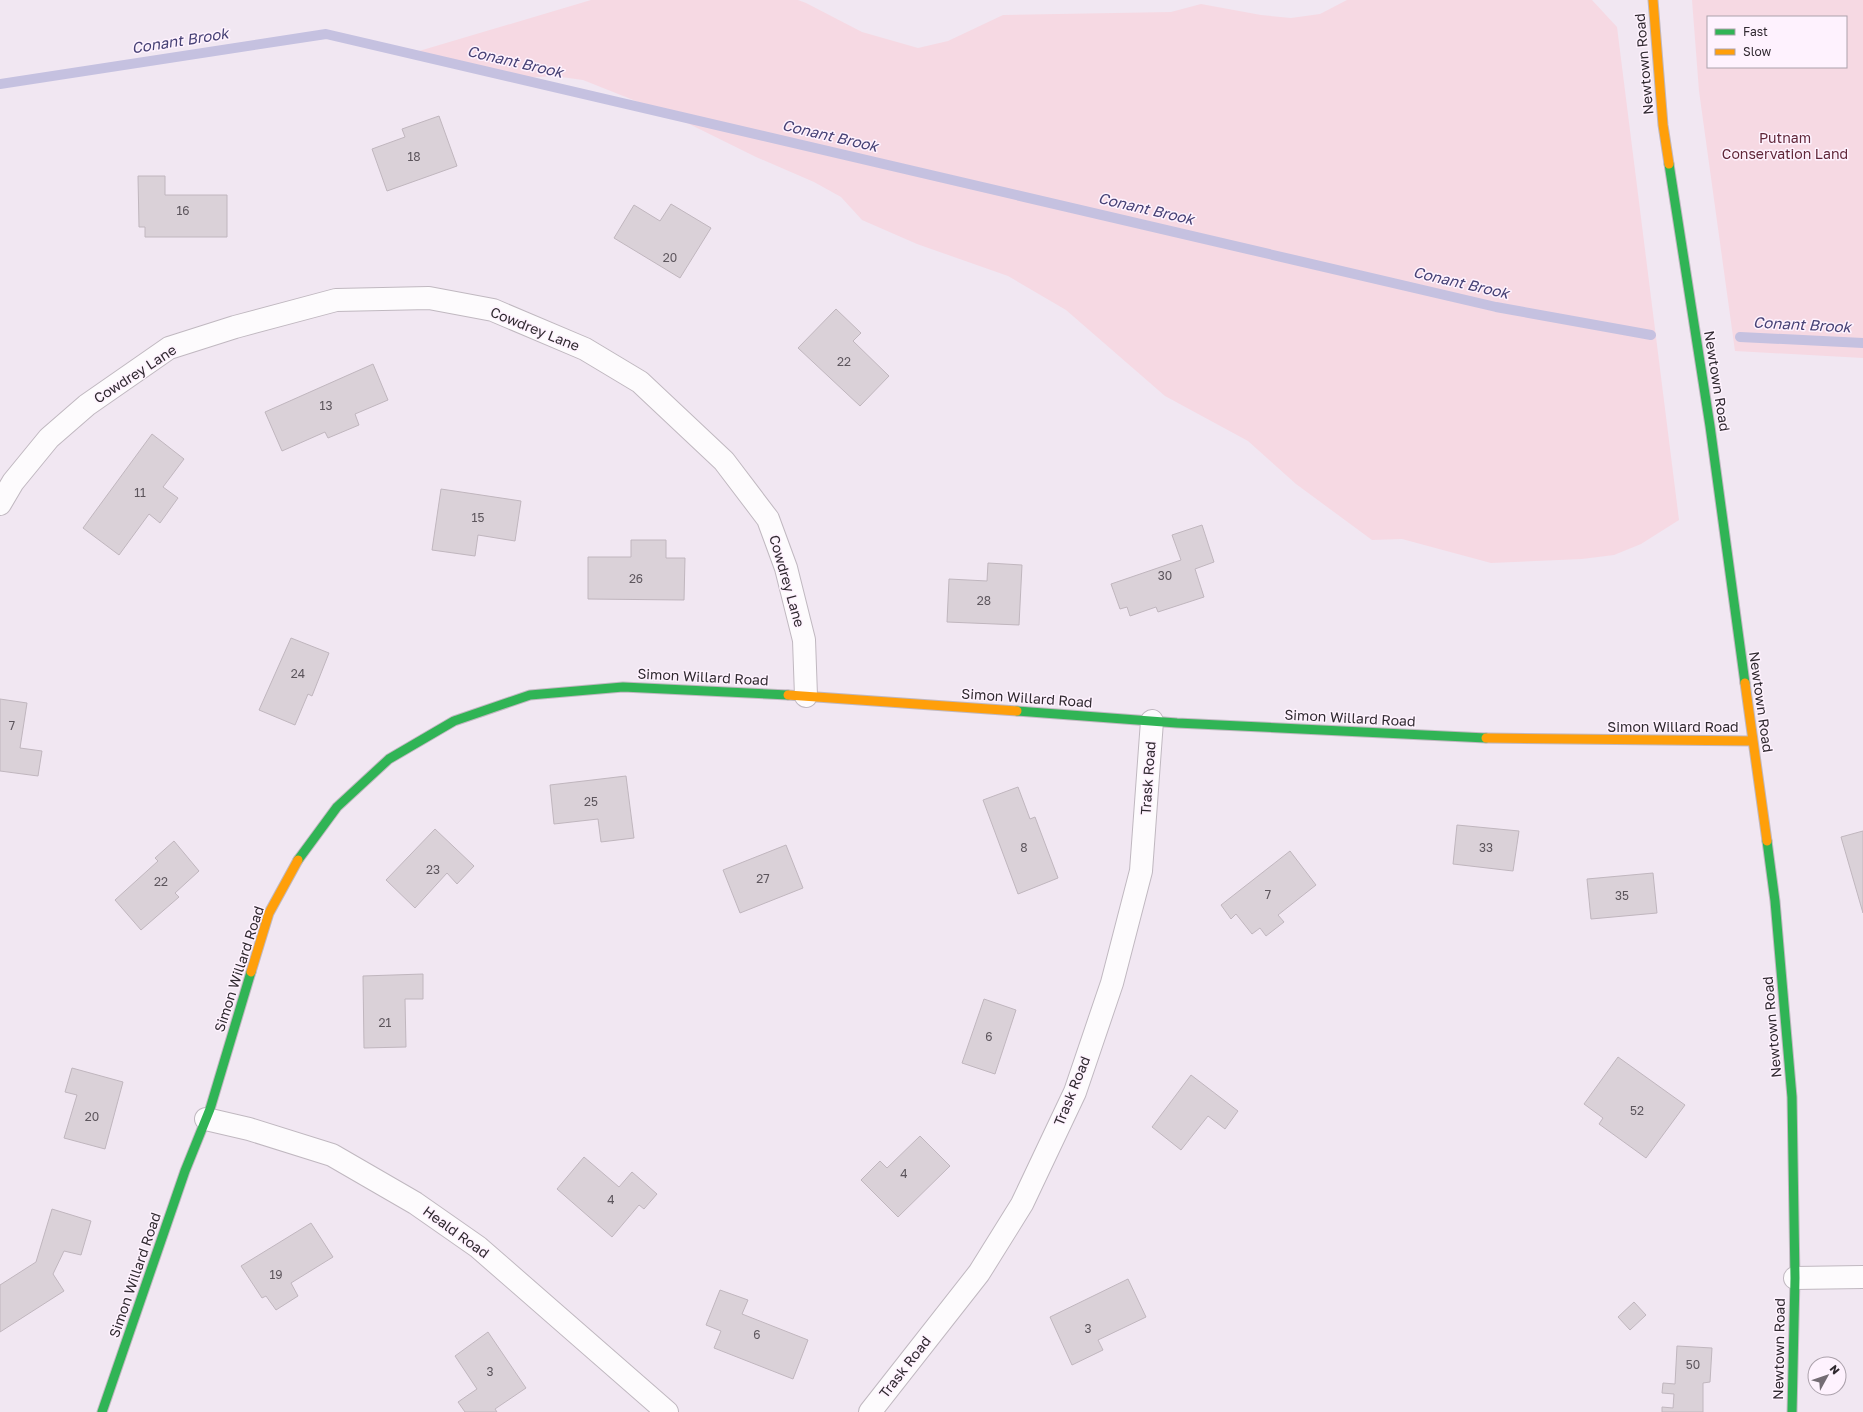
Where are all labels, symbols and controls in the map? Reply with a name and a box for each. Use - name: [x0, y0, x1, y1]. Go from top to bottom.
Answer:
- street label: Newtown Road: [1631, 13, 1656, 116]
- legend: [1707, 16, 1847, 68]
- water label: Conant Brook: [130, 23, 231, 57]
- text: Fast: [1743, 24, 1768, 39]
- water label: Conant Brook: [465, 41, 566, 81]
- text: Slow: [1743, 44, 1771, 59]
- water label: Conant Brook: [780, 115, 881, 155]
- park label: Putnam Conservation Land: [1722, 129, 1848, 162]
- house number: 18: [407, 149, 421, 164]
- water label: Conant Brook: [1096, 188, 1197, 228]
- house number: 16: [176, 203, 190, 218]
- house number: 20: [663, 250, 677, 265]
- water label: Conant Brook: [1411, 262, 1512, 302]
- street label: Cowdrey Lane: [488, 303, 582, 354]
- water label: Conant Brook: [1753, 312, 1853, 336]
- street label: Newtown Road: [1701, 329, 1734, 433]
- street label: Cowdrey Lane: [90, 341, 179, 407]
- house number: 22: [837, 354, 851, 369]
- house number: 13: [320, 398, 332, 413]
- house number: 11: [134, 485, 146, 500]
- house number: 15: [472, 510, 484, 525]
- street label: Cowdrey Lane: [766, 533, 809, 629]
- house number: 30: [1158, 568, 1172, 583]
- house number: 26: [629, 571, 643, 586]
- house number: 28: [977, 593, 991, 608]
- street label: Newtown Road: [1746, 650, 1777, 754]
- street label: Simon Willard Road: [637, 665, 769, 688]
- house number: 24: [291, 666, 305, 681]
- street label: Simon Willard Road: [961, 684, 1093, 711]
- street label: Simon Willard Road: [1284, 706, 1416, 729]
- house number: 7: [9, 718, 15, 733]
- street label: Simon Willard Road: [1607, 718, 1739, 735]
- street label: Trask Road: [1136, 741, 1159, 815]
- house number: 25: [584, 794, 598, 809]
- house number: 8: [1020, 840, 1028, 855]
- house number: 33: [1479, 840, 1493, 855]
- house number: 23: [426, 862, 440, 877]
- house number: 27: [756, 871, 770, 886]
- house number: 22: [154, 874, 168, 889]
- house number: 7: [1265, 887, 1271, 902]
- house number: 35: [1615, 888, 1629, 903]
- street label: Simon Willard Road: [210, 904, 267, 1034]
- street label: Newtown Road: [1759, 976, 1784, 1079]
- house number: 21: [379, 1015, 392, 1030]
- house number: 6: [985, 1029, 993, 1044]
- street label: Trask Road: [1050, 1053, 1093, 1128]
- house number: 52: [1630, 1103, 1644, 1118]
- house number: 20: [85, 1109, 99, 1124]
- house number: 4: [900, 1166, 908, 1181]
- house number: 4: [607, 1192, 615, 1207]
- street label: Heald Road: [420, 1202, 493, 1261]
- street label: Simon Willard Road: [105, 1210, 164, 1340]
- house number: 19: [269, 1267, 283, 1282]
- street label: Newtown Road: [1769, 1298, 1788, 1400]
- house number: 3: [1084, 1321, 1092, 1336]
- house number: 6: [753, 1327, 761, 1342]
- street label: Trask Road: [875, 1332, 934, 1401]
- north arrow: [1807, 1356, 1847, 1396]
- house number: 50: [1686, 1357, 1700, 1372]
- text: N: [1827, 1362, 1843, 1377]
- house number: 3: [486, 1364, 494, 1379]

